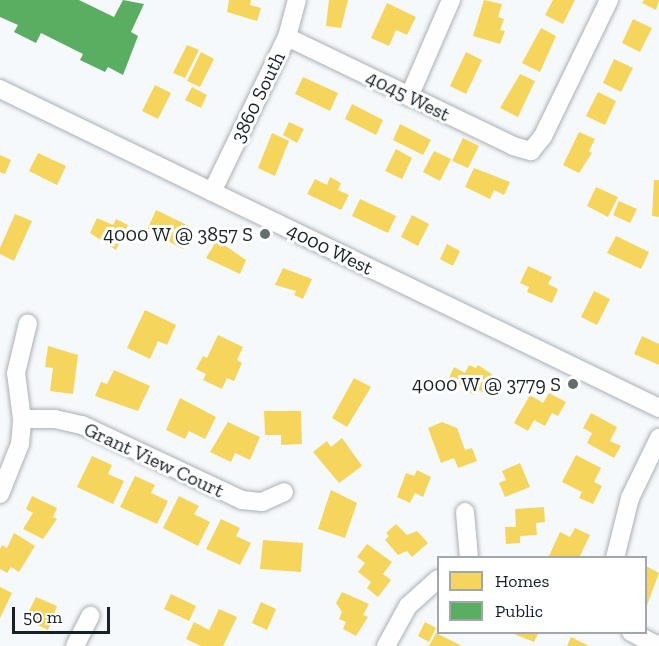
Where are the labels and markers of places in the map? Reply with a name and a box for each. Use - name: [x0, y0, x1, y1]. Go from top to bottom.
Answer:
- place label: 4000 W @ 3857 S: [102, 222, 253, 246]
- marker: 4000 W @ 3857 S: [258, 227, 272, 241]
- place label: 4000 W @ 3779 S: [411, 372, 561, 396]
- marker: 4000 W @ 3779 S: [566, 377, 580, 391]

